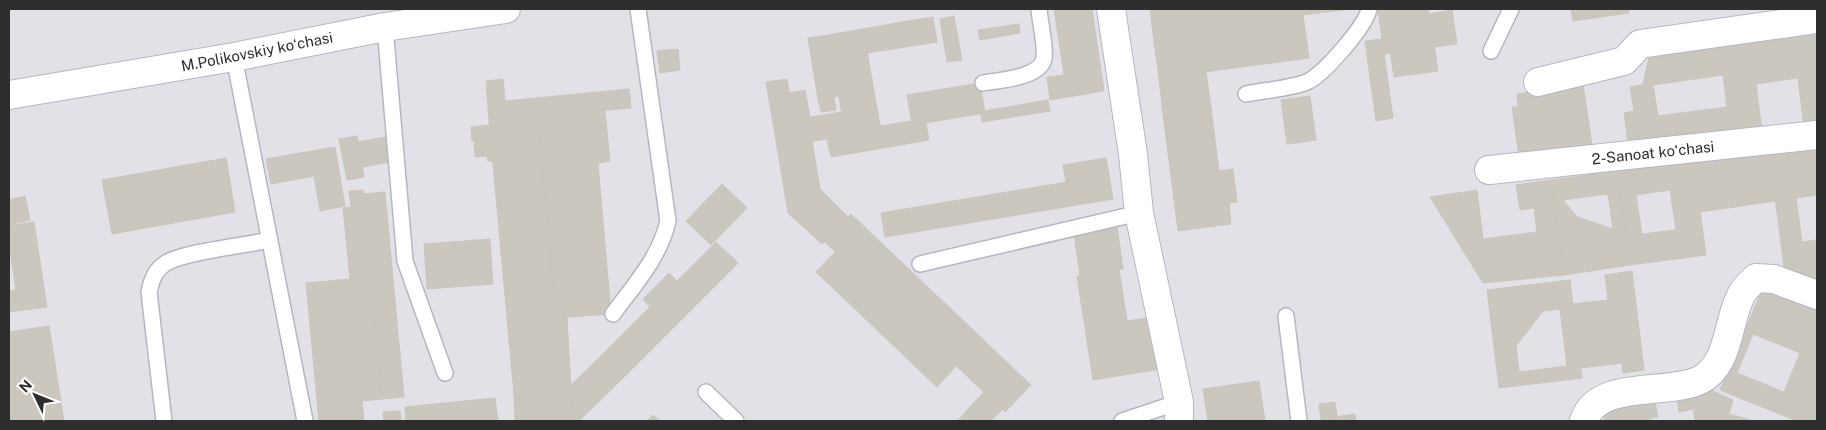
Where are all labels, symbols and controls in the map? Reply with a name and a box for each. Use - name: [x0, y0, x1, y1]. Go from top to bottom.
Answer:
- street label: M.Polikovskiy koʻchasi: [180, 28, 334, 75]
- street label: 2-Sanoat koʻchasi: [1591, 138, 1715, 167]
- north arrow: [10, 370, 60, 420]
- text: N: [16, 377, 35, 396]

